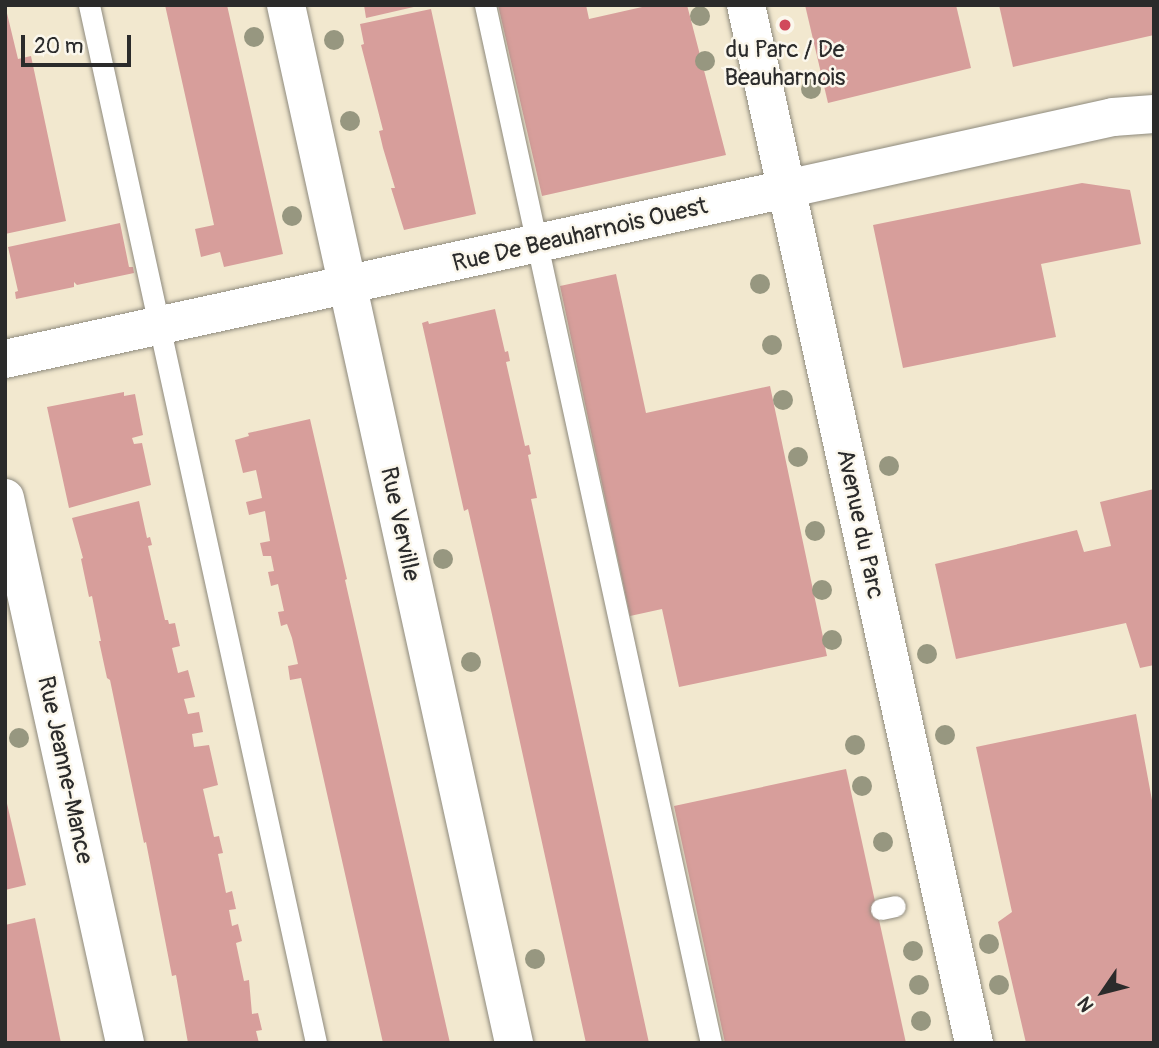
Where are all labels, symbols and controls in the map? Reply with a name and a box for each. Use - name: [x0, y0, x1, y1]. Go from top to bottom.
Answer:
- marker: du Parc / De Beauharnois: [777, 17, 793, 33]
- scale bar: [24, 21, 135, 65]
- text: 20 m: [34, 33, 83, 60]
- place label: du Parc / De Beauharnois: [724, 36, 846, 92]
- street label: Rue De Beauharnois Ouest: [450, 192, 710, 278]
- street label: Avenue du Parc: [830, 447, 890, 601]
- street label: Rue Verville: [374, 464, 426, 584]
- street label: Rue Jeanne-Mance: [31, 673, 99, 867]
- north arrow: [1068, 957, 1138, 1027]
- text: N: [1072, 992, 1099, 1016]

